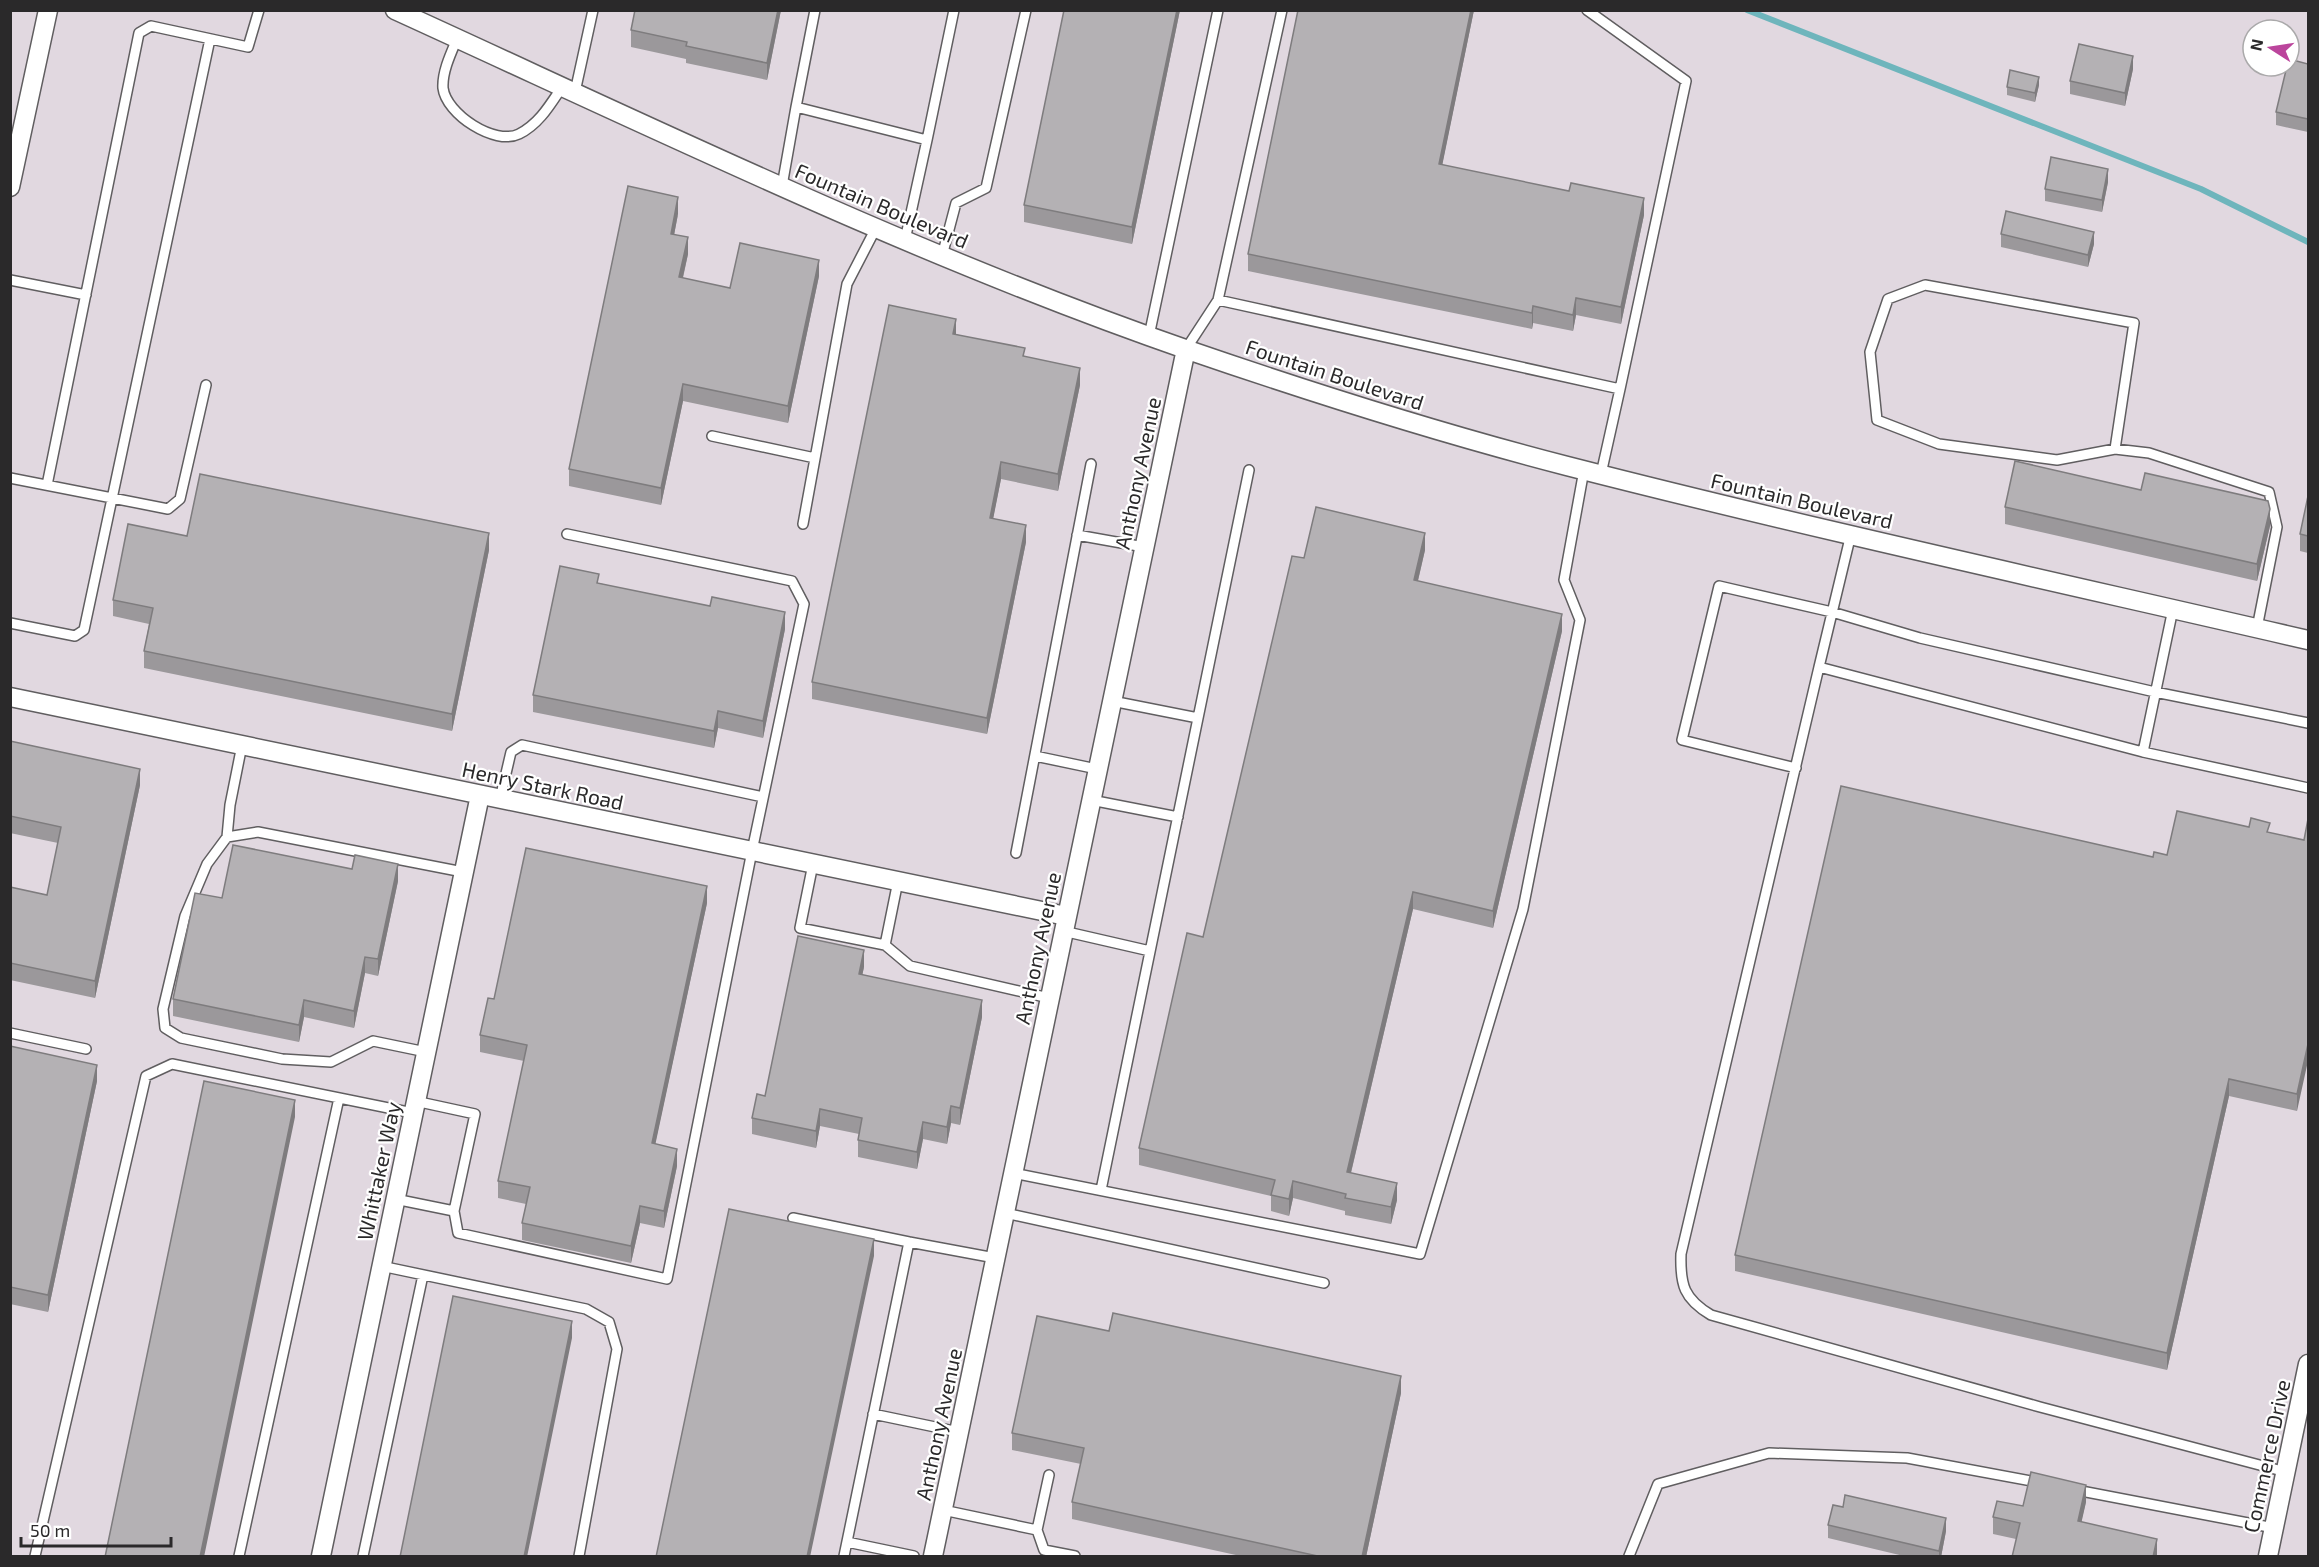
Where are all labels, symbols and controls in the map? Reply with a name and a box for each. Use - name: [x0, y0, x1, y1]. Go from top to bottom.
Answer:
- north arrow: [2241, 18, 2301, 78]
- text: N: [2245, 37, 2266, 52]
- street label: Fountain Boulevard: [792, 157, 972, 253]
- street label: Fountain Boulevard: [1243, 333, 1427, 415]
- street label: Anthony Avenue: [1109, 395, 1165, 551]
- street label: Fountain Boulevard: [1709, 467, 1895, 533]
- street label: Henry Stark Road: [460, 756, 626, 814]
- street label: Anthony Avenue: [1009, 870, 1065, 1026]
- street label: Whittaker Way: [351, 1099, 405, 1243]
- street label: Anthony Avenue: [910, 1346, 966, 1502]
- street label: Commerce Drive: [2238, 1377, 2294, 1535]
- scale bar: [21, 1510, 171, 1548]
- text: 50 m: [30, 1519, 70, 1541]

